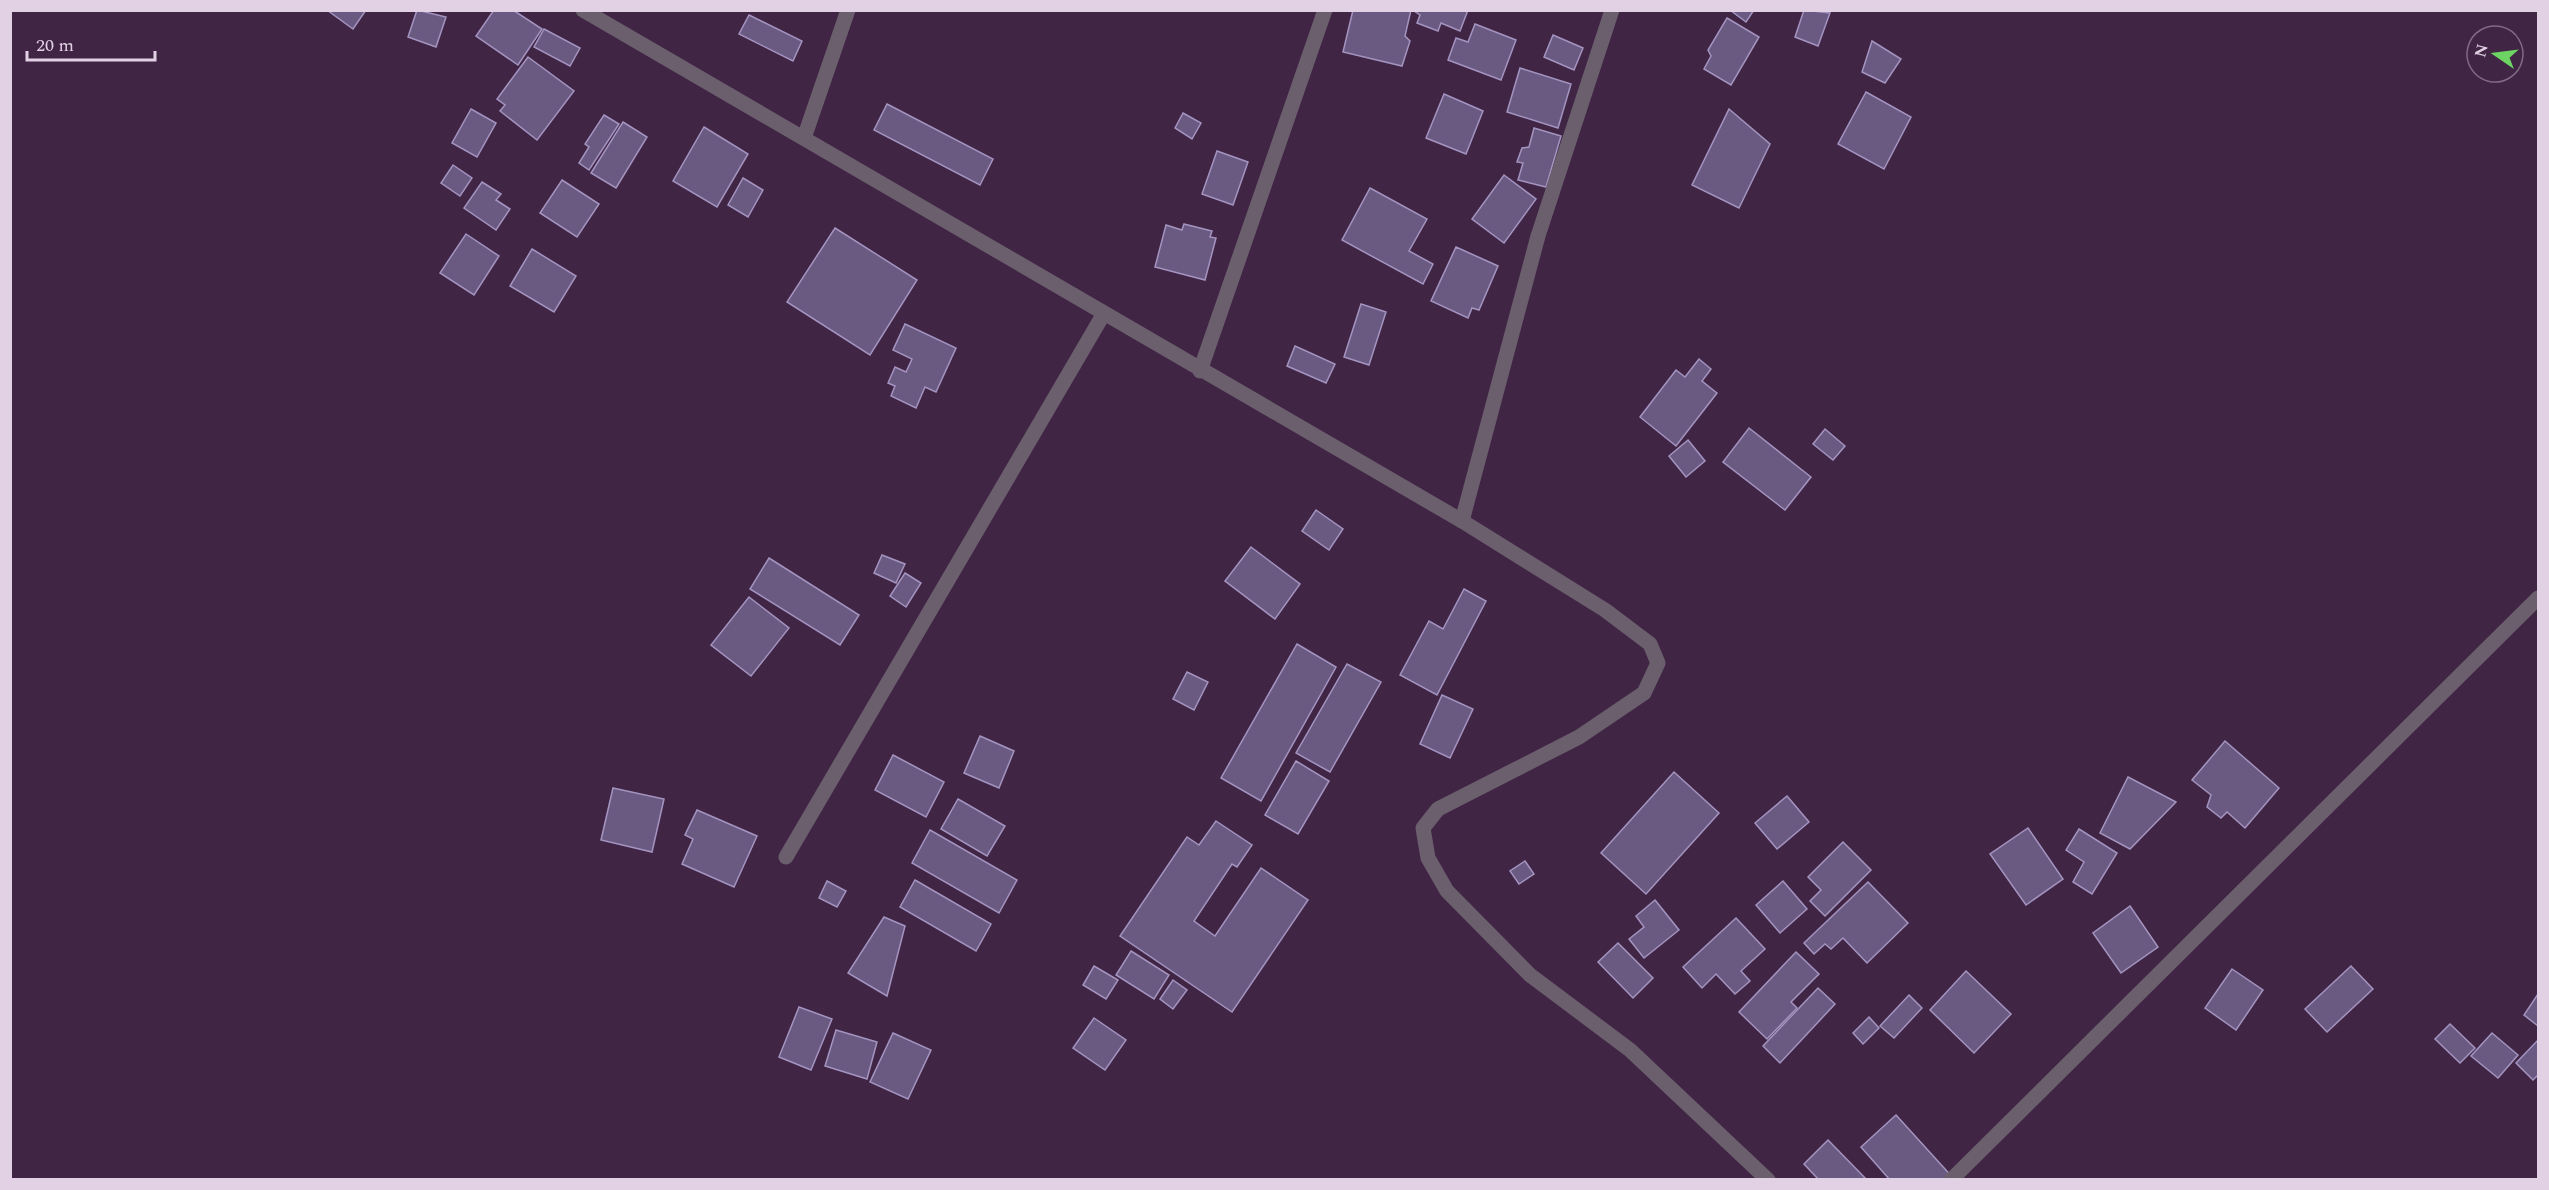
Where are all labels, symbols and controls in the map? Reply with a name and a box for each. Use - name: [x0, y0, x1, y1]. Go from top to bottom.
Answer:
- scale bar: [27, 24, 154, 62]
- north arrow: [2465, 24, 2525, 84]
- text: 20 m: [36, 32, 74, 59]
- text: N: [2468, 41, 2495, 60]

